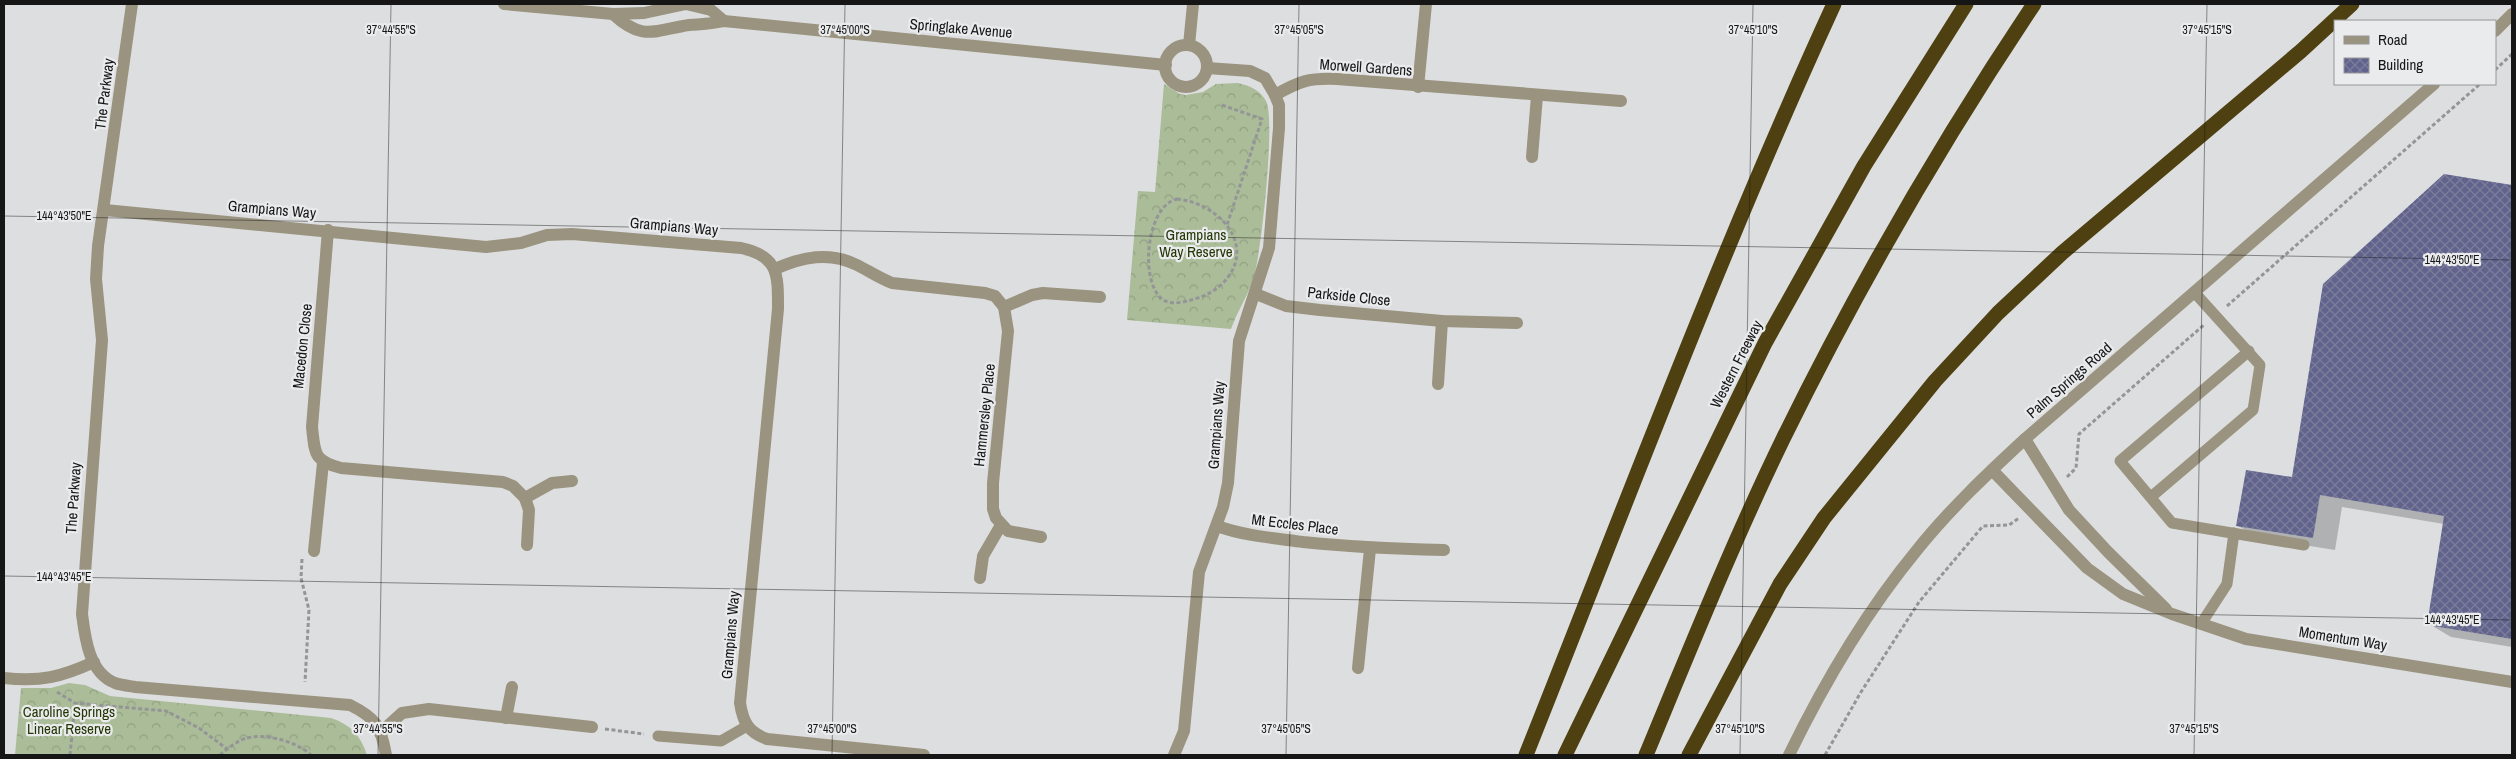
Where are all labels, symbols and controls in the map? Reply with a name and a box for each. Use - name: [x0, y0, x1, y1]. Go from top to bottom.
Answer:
- street label: Springlake Avenue: [909, 13, 1013, 43]
- legend: [2334, 20, 2496, 85]
- text: 37°44'55"S: [366, 22, 416, 38]
- text: 37°45'00"S: [820, 22, 870, 38]
- text: 37°45'05"S: [1274, 22, 1324, 38]
- text: 37°45'10"S: [1728, 22, 1778, 38]
- text: 37°45'15"S: [2182, 22, 2232, 38]
- text: Road: [2378, 29, 2407, 50]
- street label: Morwell Gardens: [1319, 53, 1413, 81]
- text: Building: [2378, 54, 2423, 75]
- street label: The Parkway: [89, 56, 119, 131]
- street label: Grampians Way: [227, 195, 318, 223]
- text: 144°43'50"E: [36, 208, 92, 224]
- street label: Grampians Way: [629, 212, 720, 240]
- park label: Grampians Way Reserve: [1159, 224, 1233, 262]
- text: 144°43'50"E: [2424, 252, 2480, 268]
- street label: Parkside Close: [1306, 281, 1392, 311]
- street label: Macedon Close: [287, 302, 317, 390]
- street label: Western Freeway: [1705, 316, 1768, 412]
- street label: Palm Springs Road: [2022, 337, 2116, 423]
- street label: Hammersley Place: [968, 362, 1000, 467]
- street label: Grampians Way: [1202, 379, 1230, 470]
- street label: The Parkway: [60, 461, 86, 535]
- street label: Mt Eccles Place: [1250, 508, 1340, 540]
- text: 144°43'45"E: [36, 569, 92, 585]
- street label: Grampians Way: [716, 589, 744, 680]
- text: 144°43'45"E: [2424, 612, 2480, 628]
- street label: Momentum Way: [2297, 621, 2389, 655]
- park label: Caroline Springs Linear Reserve: [23, 701, 115, 739]
- text: 37°44'55"S: [353, 721, 403, 737]
- text: 37°45'00"S: [807, 721, 857, 737]
- text: 37°45'05"S: [1261, 721, 1311, 737]
- text: 37°45'10"S: [1715, 721, 1765, 737]
- text: 37°45'15"S: [2169, 721, 2219, 737]

